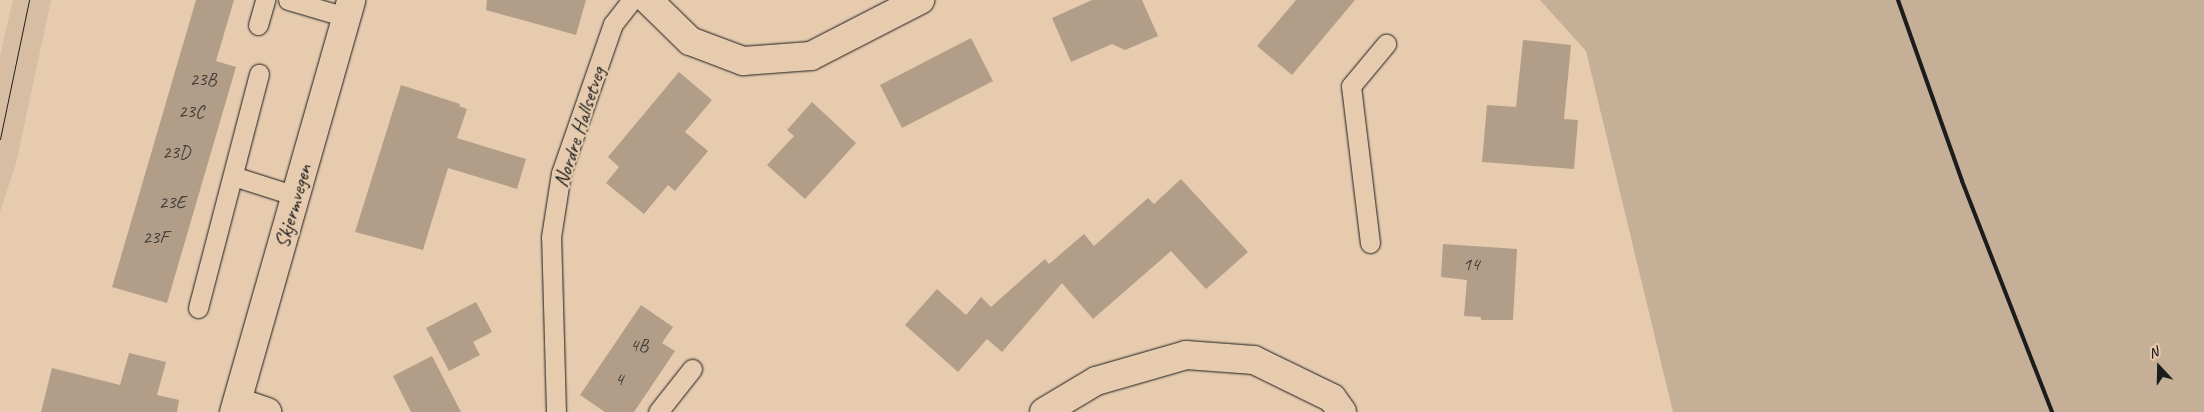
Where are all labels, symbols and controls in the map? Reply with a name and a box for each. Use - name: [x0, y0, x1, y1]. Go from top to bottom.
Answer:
- street label: Nordre Hallsetveg: [548, 63, 610, 191]
- house number: 23B: [190, 69, 216, 91]
- house number: 23C: [178, 101, 204, 123]
- house number: 23D: [162, 142, 190, 164]
- street label: Skjermvegen: [269, 161, 317, 251]
- house number: 23E: [158, 192, 186, 214]
- house number: 23F: [142, 227, 168, 249]
- house number: 14: [1462, 254, 1480, 276]
- house number: 4B: [630, 335, 648, 357]
- north arrow: [2134, 342, 2184, 392]
- text: N: [2146, 343, 2161, 362]
- house number: 4: [615, 369, 623, 391]

